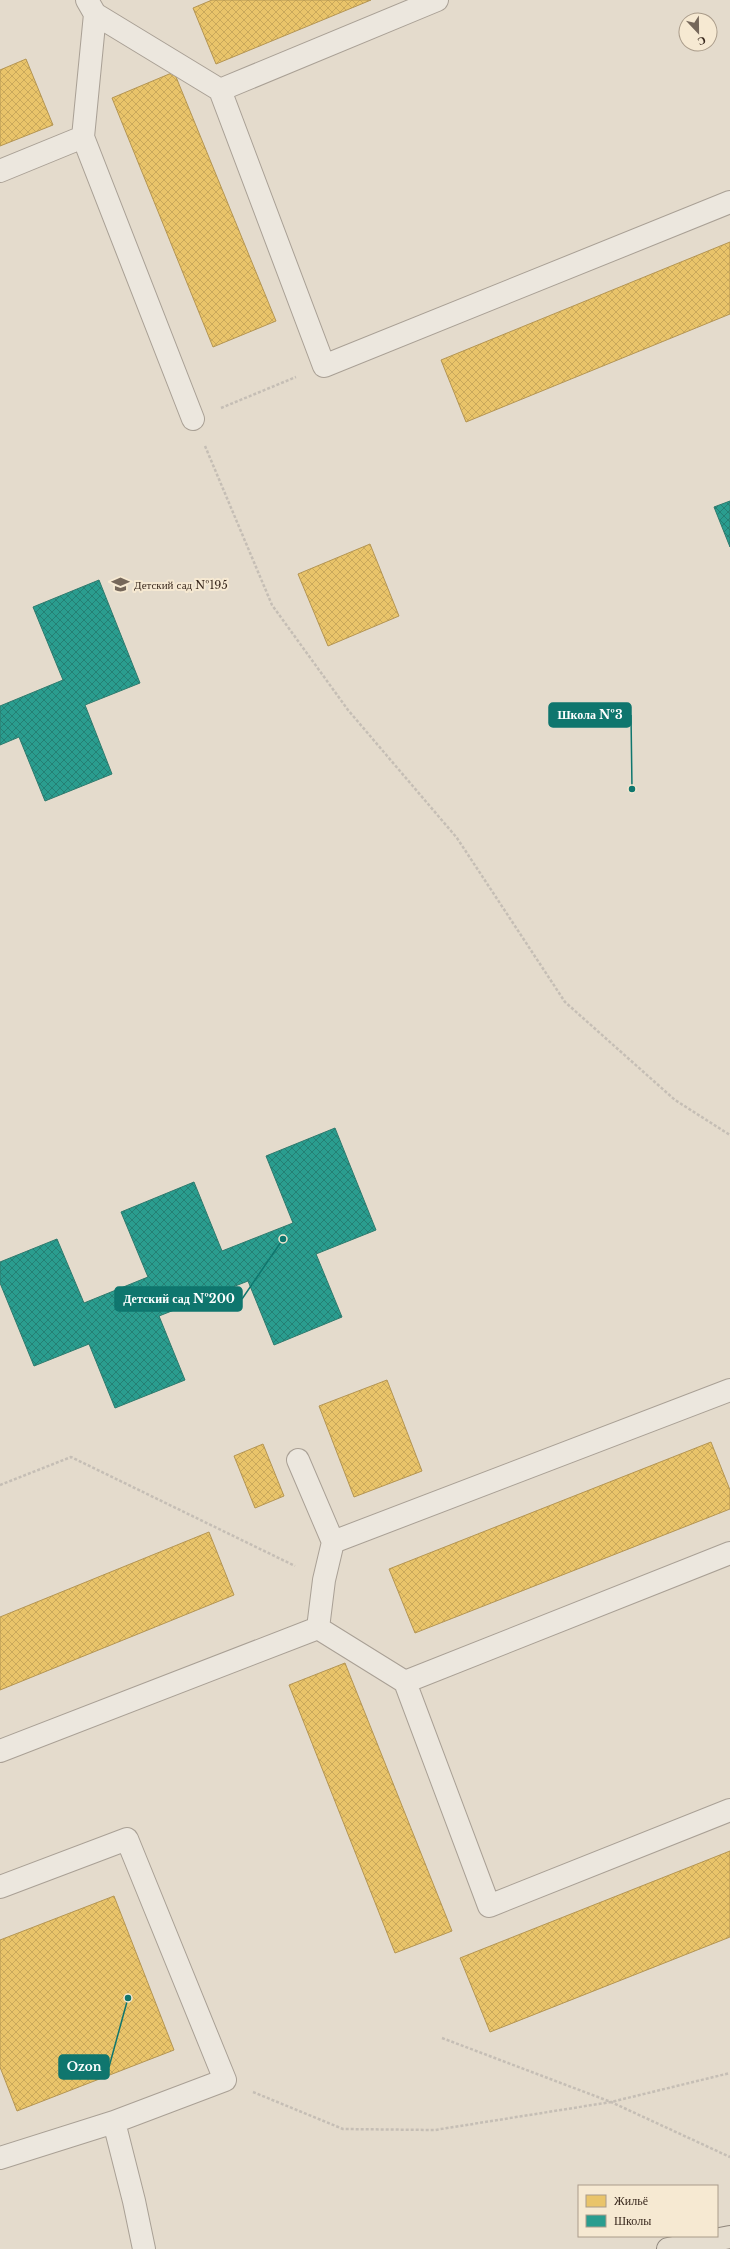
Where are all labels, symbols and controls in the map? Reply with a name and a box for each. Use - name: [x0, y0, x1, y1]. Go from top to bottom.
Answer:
- north arrow: [678, 12, 718, 52]
- text: С: [695, 33, 708, 49]
- school or university icon: Детский сад №195: [111, 575, 131, 595]
- place label: Детский сад №195: [134, 578, 228, 592]
- callout: Школа №3: [549, 703, 631, 727]
- text: Школа №3: [557, 707, 623, 722]
- callout: Детский сад №200: [115, 1287, 242, 1311]
- text: Детский сад №200: [123, 1291, 235, 1306]
- callout: Ozon: [59, 2055, 109, 2079]
- text: Ozon: [67, 2059, 102, 2074]
- legend: [578, 2185, 718, 2237]
- text: Жильё: [614, 2193, 648, 2208]
- text: Школы: [614, 2213, 651, 2228]

